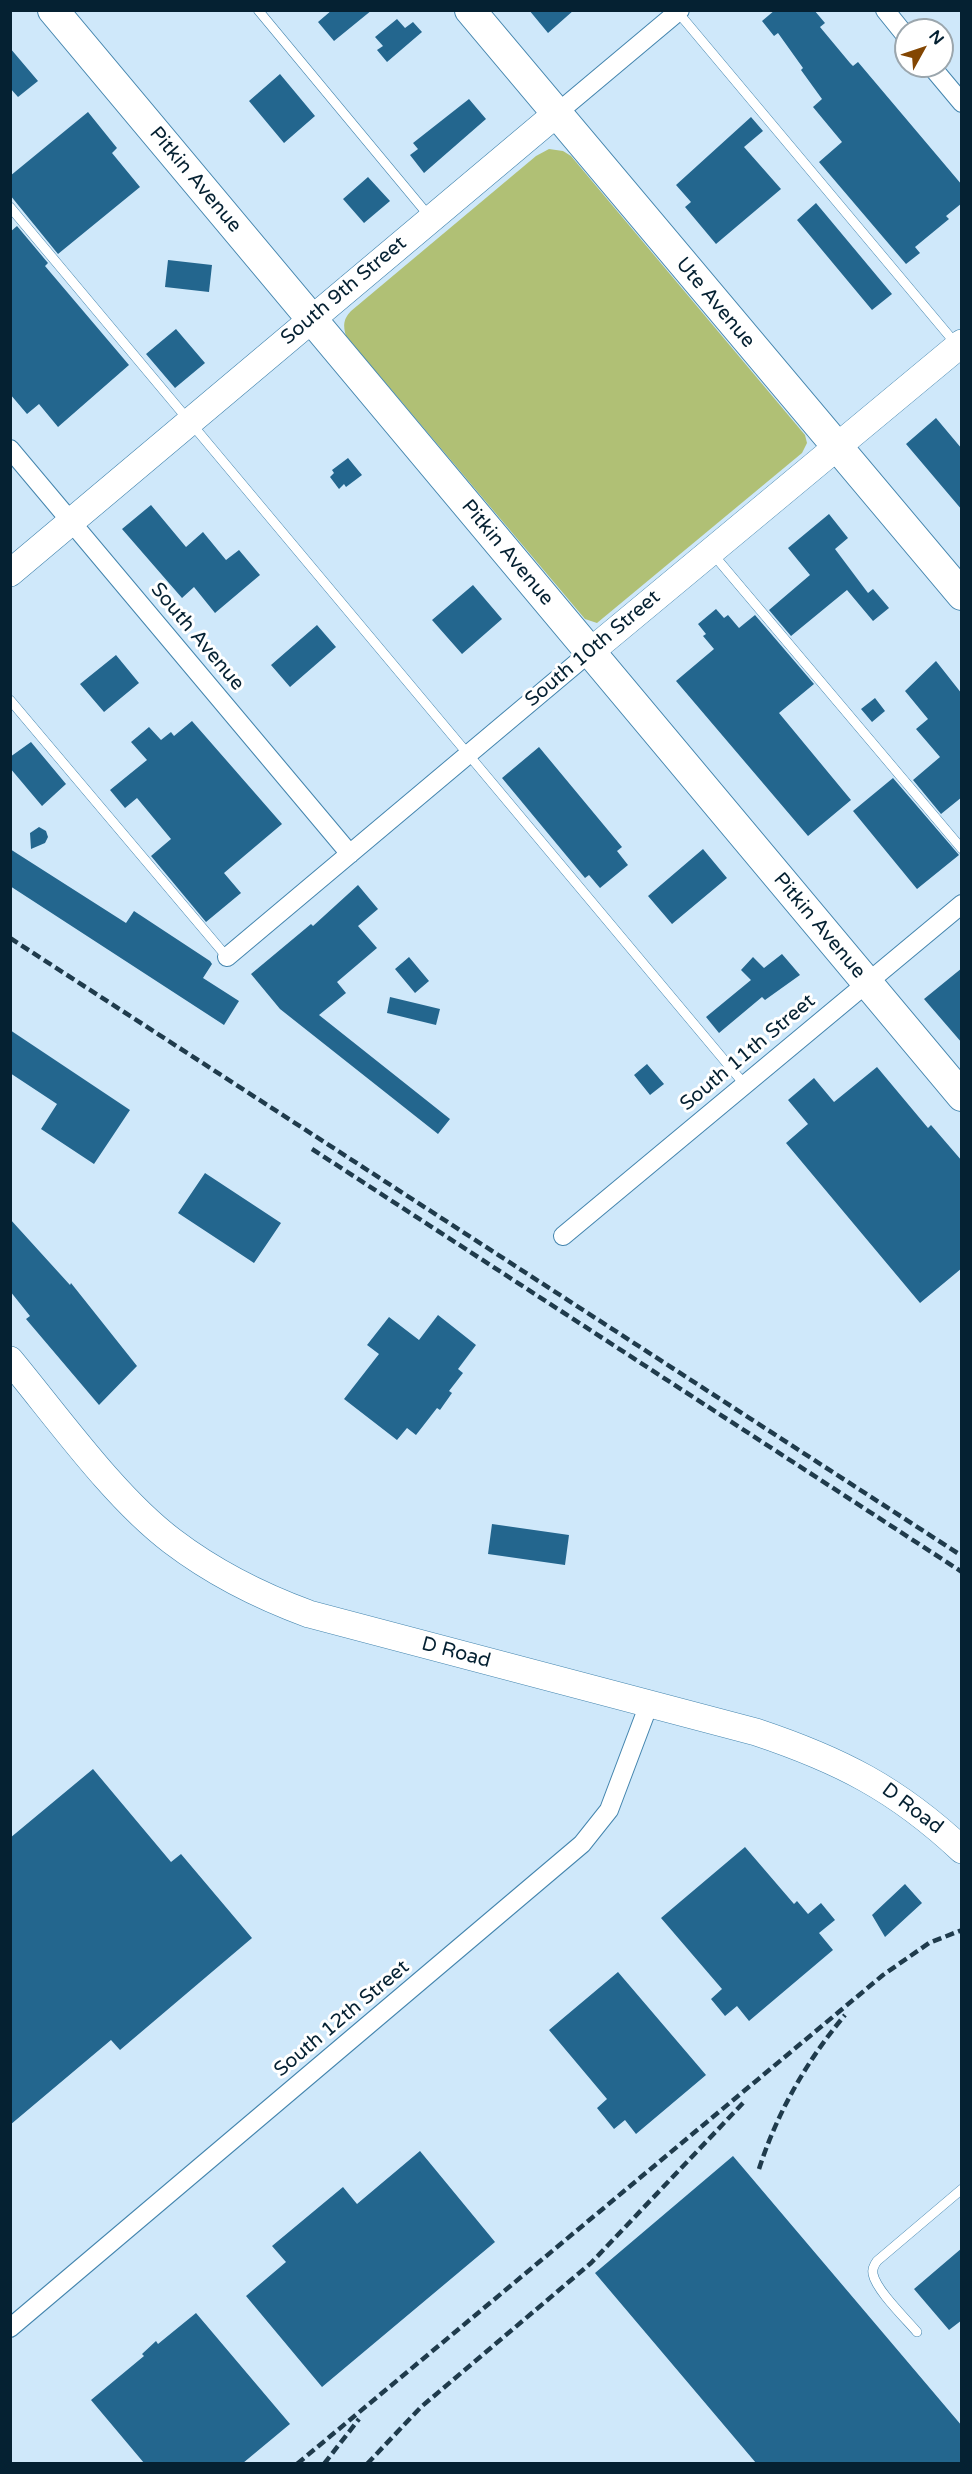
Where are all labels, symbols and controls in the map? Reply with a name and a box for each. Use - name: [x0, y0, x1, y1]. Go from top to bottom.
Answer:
- north arrow: [894, 18, 954, 78]
- text: N: [924, 26, 948, 49]
- street label: Pitkin Avenue: [144, 122, 246, 238]
- street label: South 9th Street: [276, 232, 412, 350]
- street label: Ute Avenue: [670, 253, 760, 353]
- street label: Pitkin Avenue: [456, 495, 558, 611]
- street label: South Avenue: [145, 578, 249, 696]
- street label: South 10th Street: [521, 585, 665, 713]
- street label: Pitkin Avenue: [768, 868, 870, 984]
- street label: South 11th Street: [676, 989, 820, 1117]
- street label: D Road: [419, 1632, 493, 1674]
- street label: D Road: [877, 1778, 947, 1840]
- street label: South 12th Street: [270, 1955, 414, 2083]

